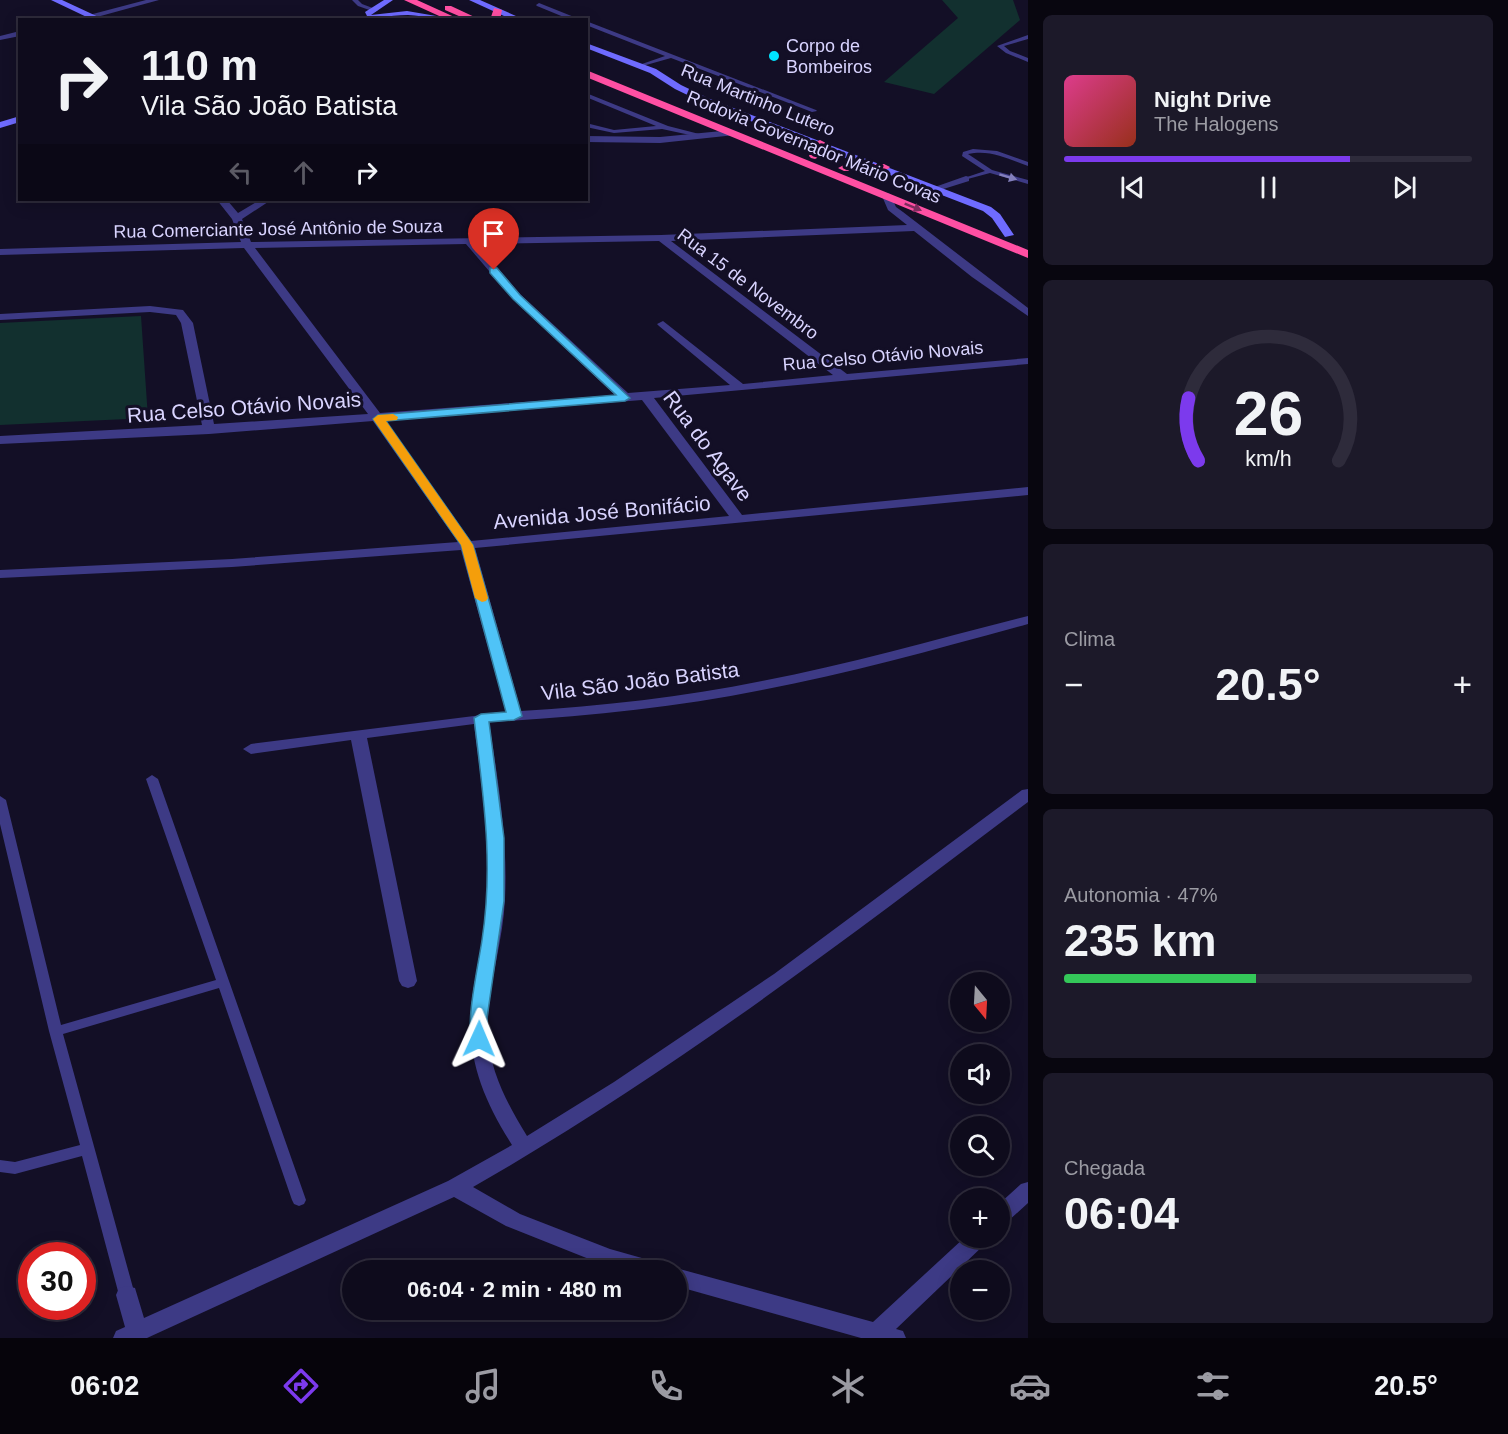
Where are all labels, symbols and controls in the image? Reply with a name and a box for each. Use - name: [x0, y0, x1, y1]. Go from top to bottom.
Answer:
- place label: Corpo de Bombeiros: [786, 36, 872, 77]
- icon: right: [42, 42, 120, 120]
- text: 110 m: [141, 42, 258, 89]
- marker: Corpo de Bombeiros: [767, 49, 781, 63]
- street label: Rua Martinho Lutero: [678, 60, 838, 140]
- street label: Rodovia Governador Mário Covas: [684, 87, 944, 207]
- text: Night Drive: [1154, 87, 1271, 112]
- text: Vila São João Batista: [141, 91, 397, 121]
- text: The Halogens: [1154, 113, 1279, 135]
- icon: left: [224, 156, 257, 189]
- icon: ahead: [287, 156, 320, 189]
- icon: right: [350, 156, 383, 189]
- icon: previous: [1116, 171, 1149, 204]
- icon: pause: [1252, 171, 1285, 204]
- icon: next: [1388, 171, 1421, 204]
- one-way arrow: [999, 173, 1017, 182]
- one-way arrow: [904, 202, 922, 212]
- pin: [468, 208, 519, 270]
- street label: Rua Comerciante José Antônio de Souza: [113, 216, 444, 242]
- icon: arrive: [477, 217, 510, 250]
- street label: Rua 15 de Novembro: [674, 225, 822, 343]
- street label: Rua Celso Otávio Novais: [782, 337, 984, 375]
- text: 26: [1233, 380, 1303, 449]
- street label: Rua do Agave: [659, 386, 757, 506]
- street label: Rua Celso Otávio Novais: [126, 387, 362, 427]
- text: km/h: [1245, 448, 1291, 472]
- street label: Avenida José Bonifácio: [492, 491, 712, 533]
- text: Clima: [1064, 628, 1115, 650]
- street label: Vila São João Batista: [540, 657, 741, 705]
- text: 20.5°: [1215, 659, 1321, 710]
- text: −: [1064, 666, 1083, 703]
- text: +: [1453, 666, 1472, 703]
- text: Autonomia · 47%: [1064, 884, 1217, 906]
- text: 235 km: [1064, 915, 1217, 966]
- north arrow: [950, 972, 1010, 1032]
- map controls: [950, 972, 1010, 1320]
- position arrow: [447, 1007, 511, 1071]
- button: sound: [950, 1044, 1010, 1104]
- button: search: [950, 1116, 1010, 1176]
- text: Chegada: [1064, 1157, 1145, 1179]
- button: +: [950, 1188, 1010, 1248]
- text: 06:04: [1064, 1188, 1179, 1239]
- speed limit sign: 30: [18, 1242, 96, 1320]
- button: −: [950, 1260, 1010, 1320]
- text: 06:04 · 2 min · 480 m: [407, 1277, 622, 1302]
- icon: directions: [280, 1365, 322, 1407]
- icon: music: [462, 1365, 504, 1407]
- icon: phone: [645, 1365, 687, 1407]
- icon: climate: [827, 1365, 869, 1407]
- icon: car: [1009, 1365, 1051, 1407]
- icon: filters: [1192, 1365, 1234, 1407]
- text: 06:02: [70, 1371, 139, 1401]
- text: 20.5°: [1374, 1371, 1438, 1401]

